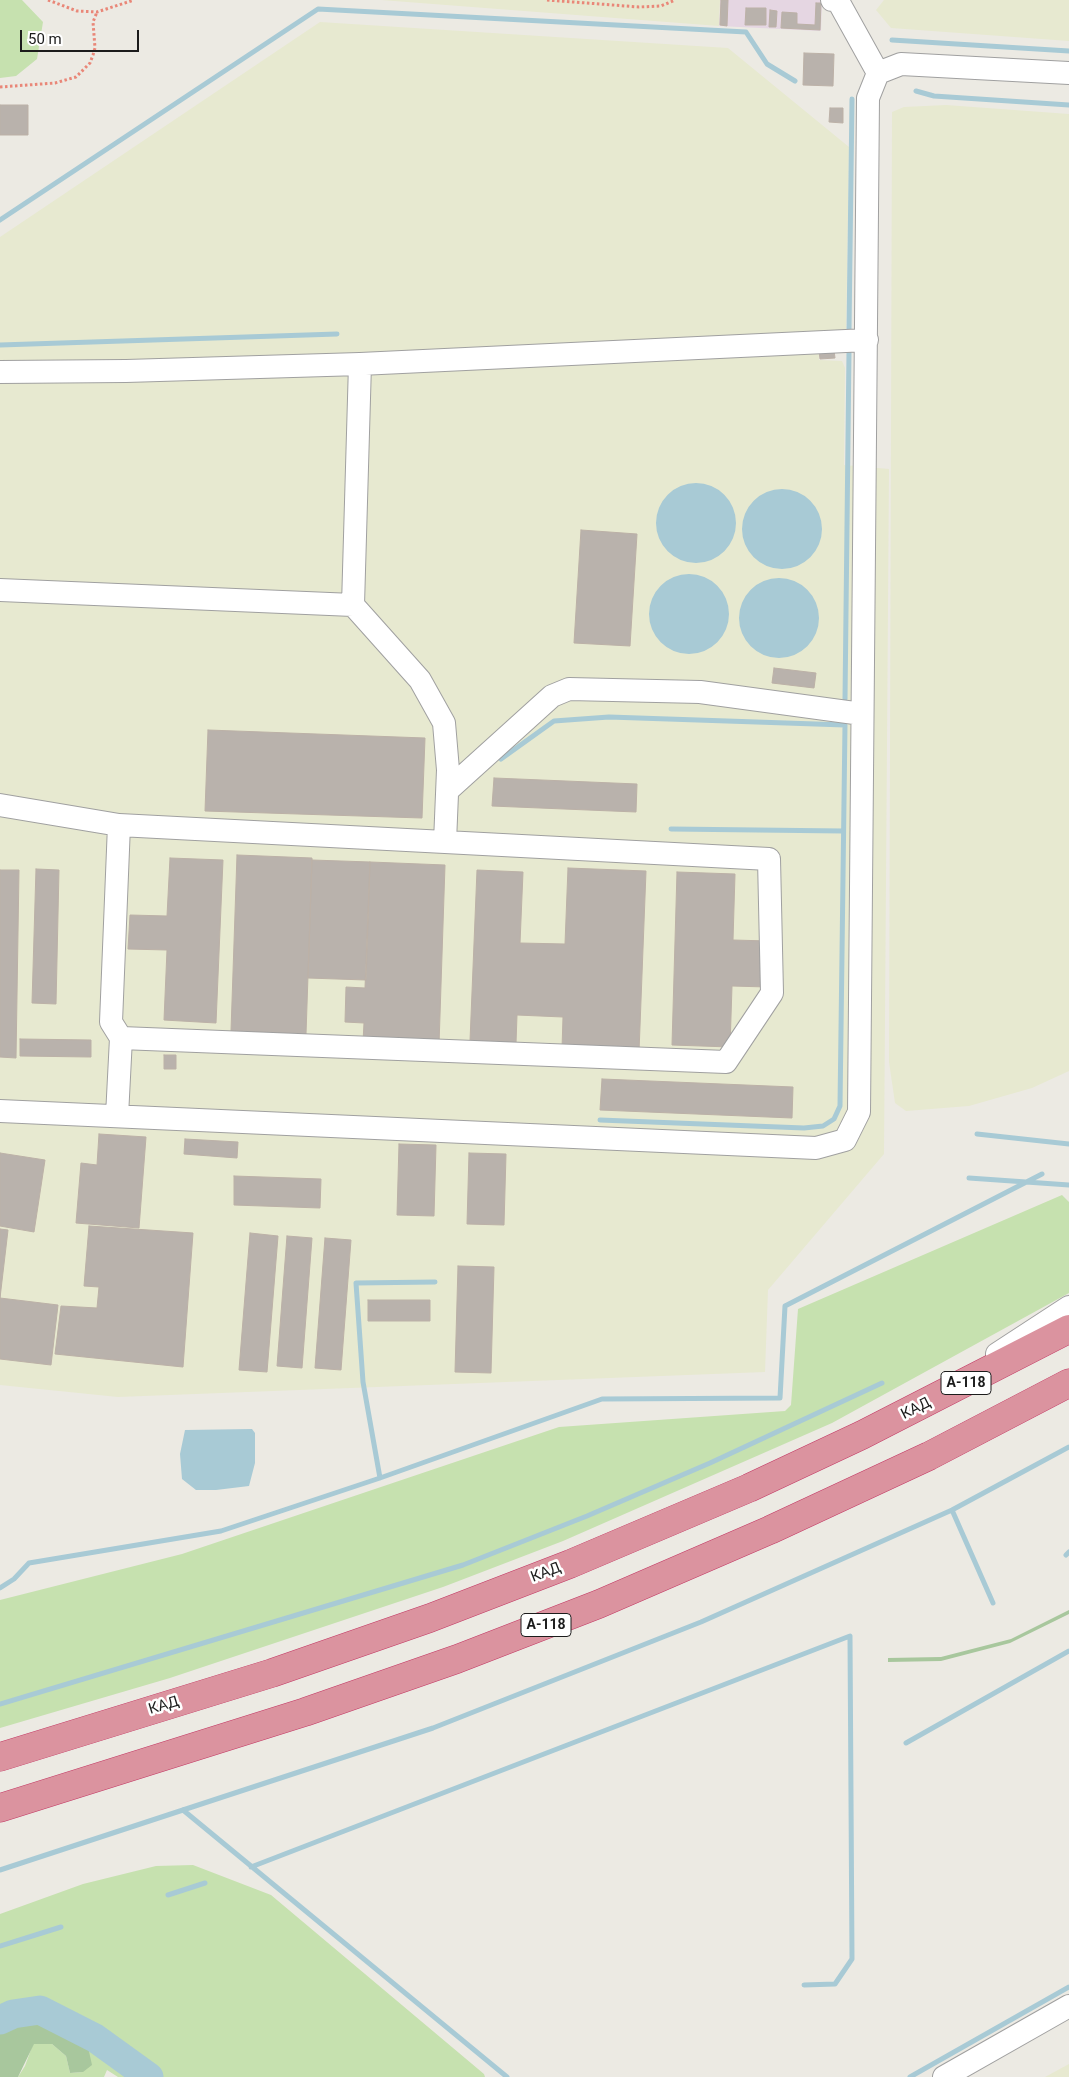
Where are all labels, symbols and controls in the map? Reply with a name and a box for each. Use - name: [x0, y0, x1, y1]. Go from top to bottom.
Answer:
- scale bar: [22, 20, 141, 52]
- text: 50 m: [28, 30, 62, 48]
- road number: А-118: [941, 1372, 991, 1395]
- street label: КАД: [898, 1394, 934, 1424]
- street label: КАД: [528, 1559, 564, 1587]
- road number: А-118: [521, 1614, 571, 1636]
- street label: КАД: [147, 1693, 181, 1719]

